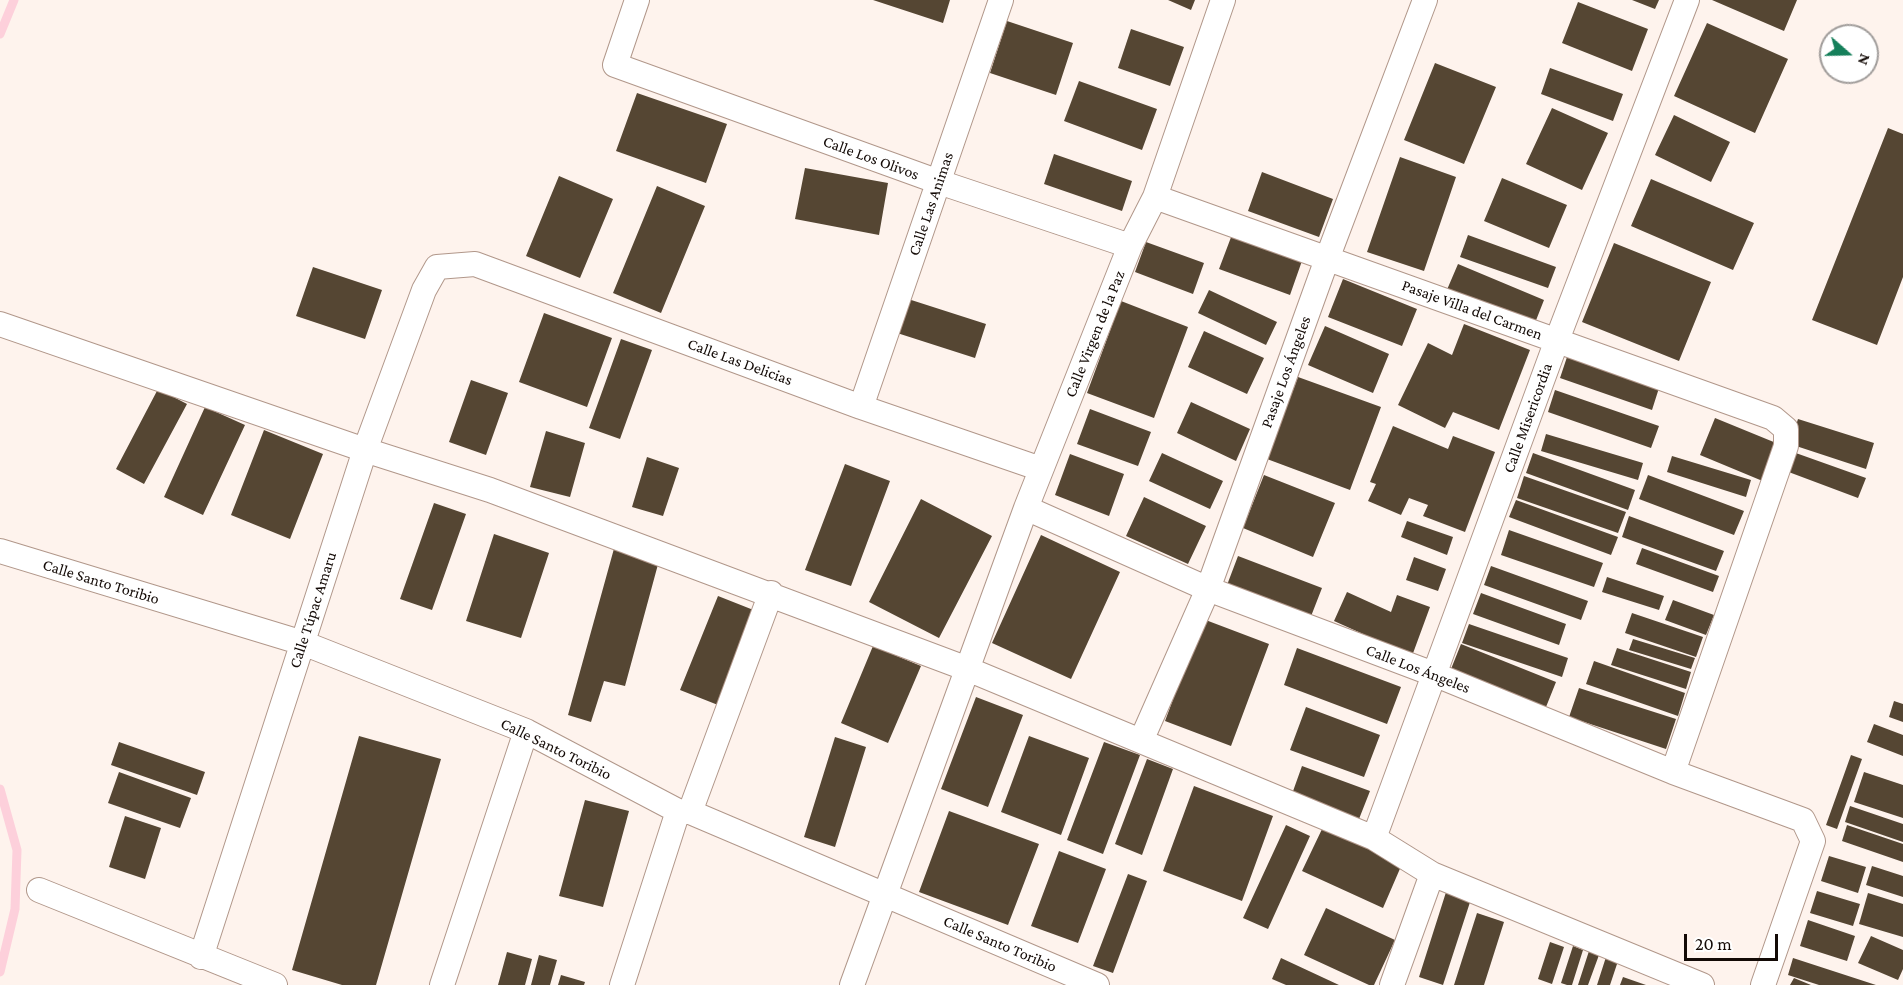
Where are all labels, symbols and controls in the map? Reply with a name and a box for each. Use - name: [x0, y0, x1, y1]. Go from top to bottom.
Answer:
- north arrow: [1819, 24, 1879, 84]
- text: N: [1855, 52, 1874, 68]
- street label: Calle Los Olivos: [820, 132, 922, 184]
- street label: Calle Las Animas: [904, 150, 958, 258]
- street label: Calle Virgen de la Paz: [1061, 268, 1129, 400]
- street label: Pasaje Villa del Carmen: [1399, 276, 1545, 344]
- street label: Pasaje Los Ángeles: [1257, 313, 1315, 431]
- street label: Calle Las Delicias: [685, 334, 795, 390]
- street label: Calle Misericordia: [1499, 360, 1557, 476]
- street label: Calle Túpac Amaru: [285, 549, 341, 671]
- street label: Calle Santo Toribio: [40, 555, 162, 609]
- street label: Calle Los Ángeles: [1363, 640, 1473, 698]
- street label: Calle Santo Toribio: [497, 714, 615, 784]
- street label: Calle Santo Toribio: [941, 912, 1059, 976]
- scale bar: [1687, 922, 1782, 960]
- text: 20 m: [1695, 934, 1732, 954]

